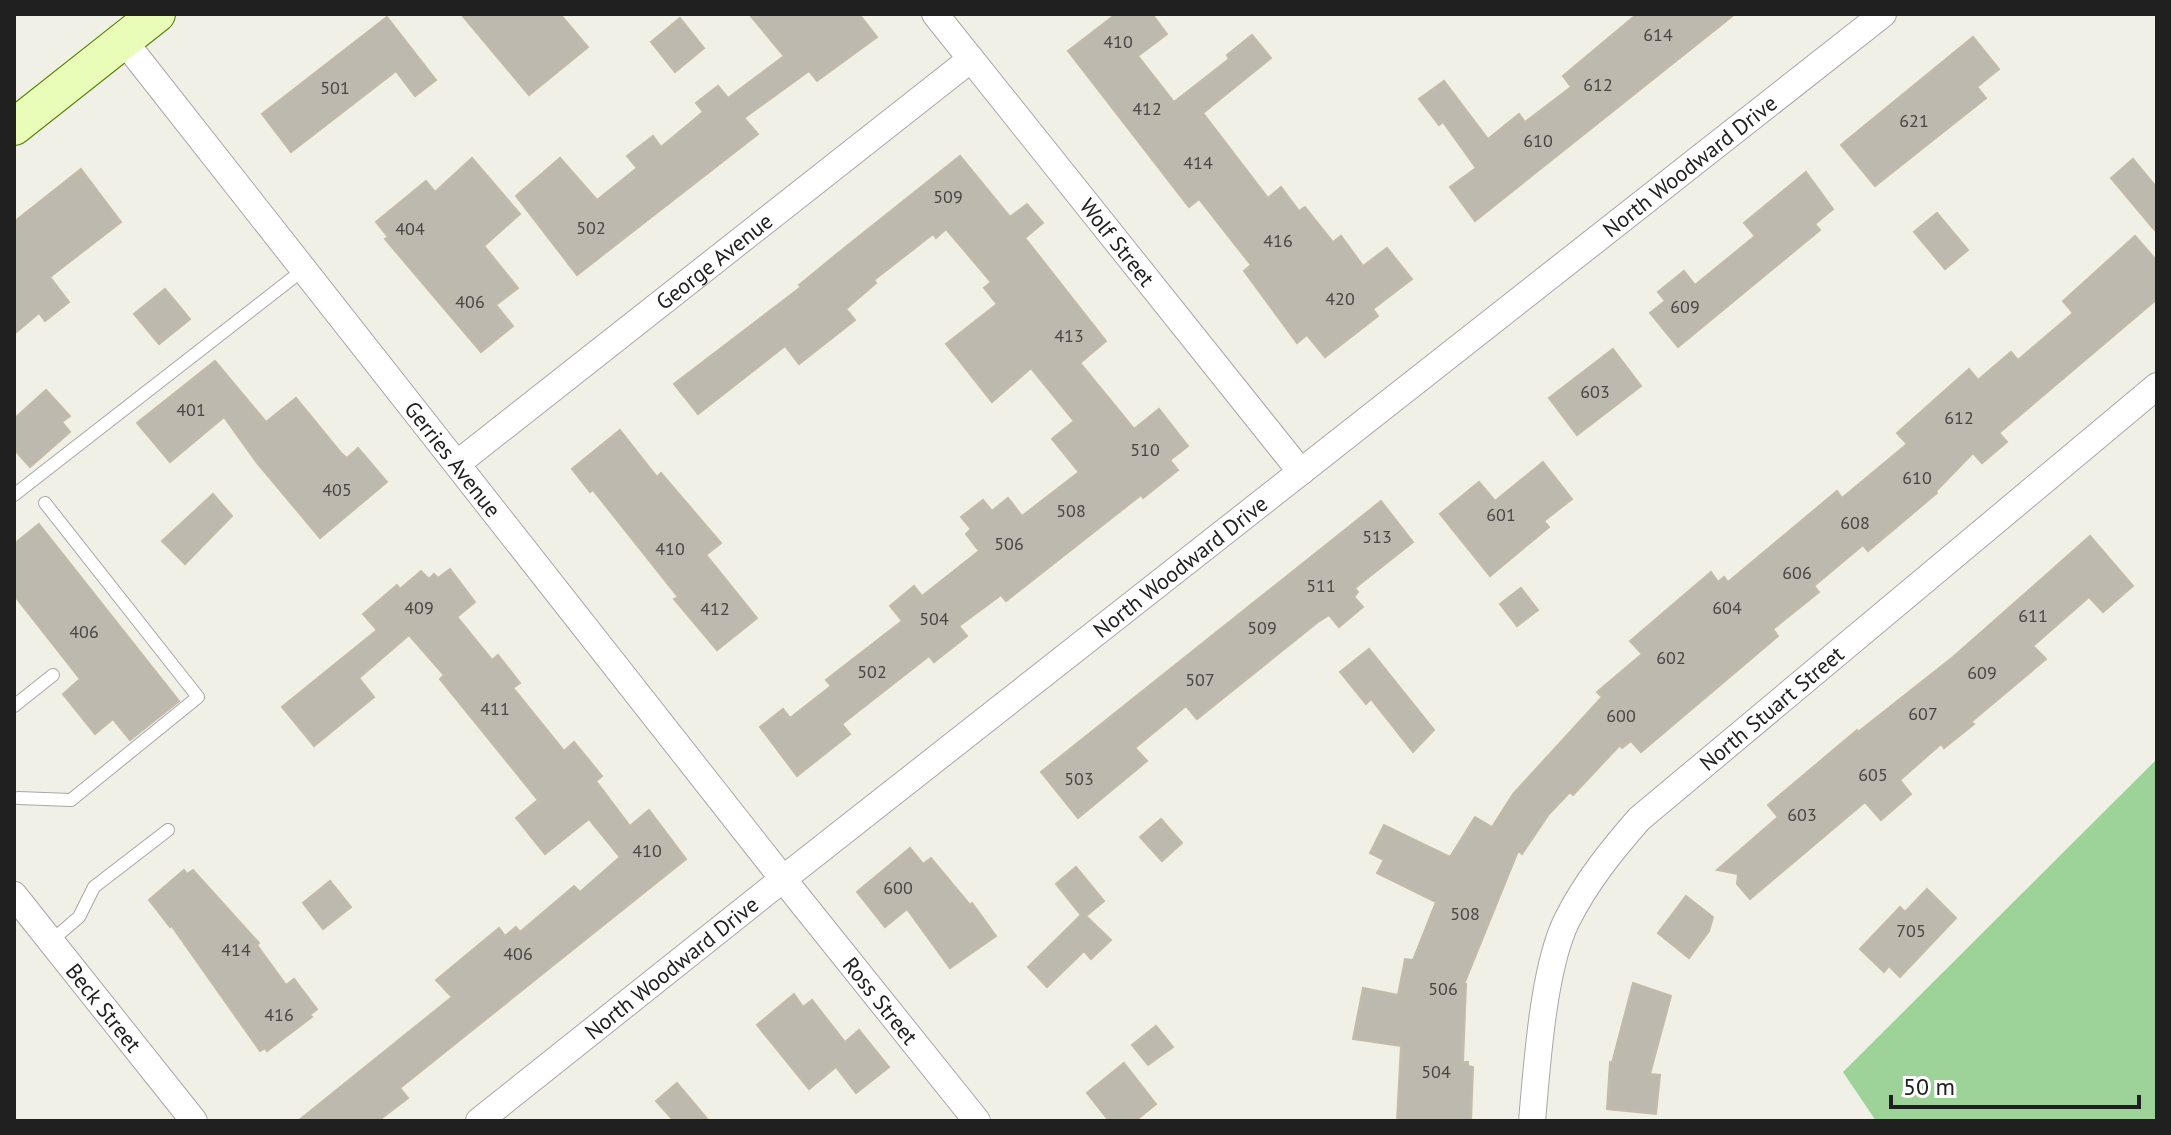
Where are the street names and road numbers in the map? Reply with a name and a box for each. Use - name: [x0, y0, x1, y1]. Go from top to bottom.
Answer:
- street label: North Woodward Drive: [1597, 89, 1782, 243]
- street label: Wolf Street: [1074, 192, 1161, 292]
- street label: George Avenue: [650, 207, 778, 316]
- street label: Gerries Avenue: [399, 396, 507, 523]
- street label: North Woodward Drive: [1088, 489, 1273, 644]
- street label: North Stuart Street: [1694, 640, 1850, 777]
- street label: North Woodward Drive: [579, 890, 764, 1045]
- street label: Ross Street: [837, 951, 924, 1051]
- street label: Beck Street: [60, 958, 148, 1058]

